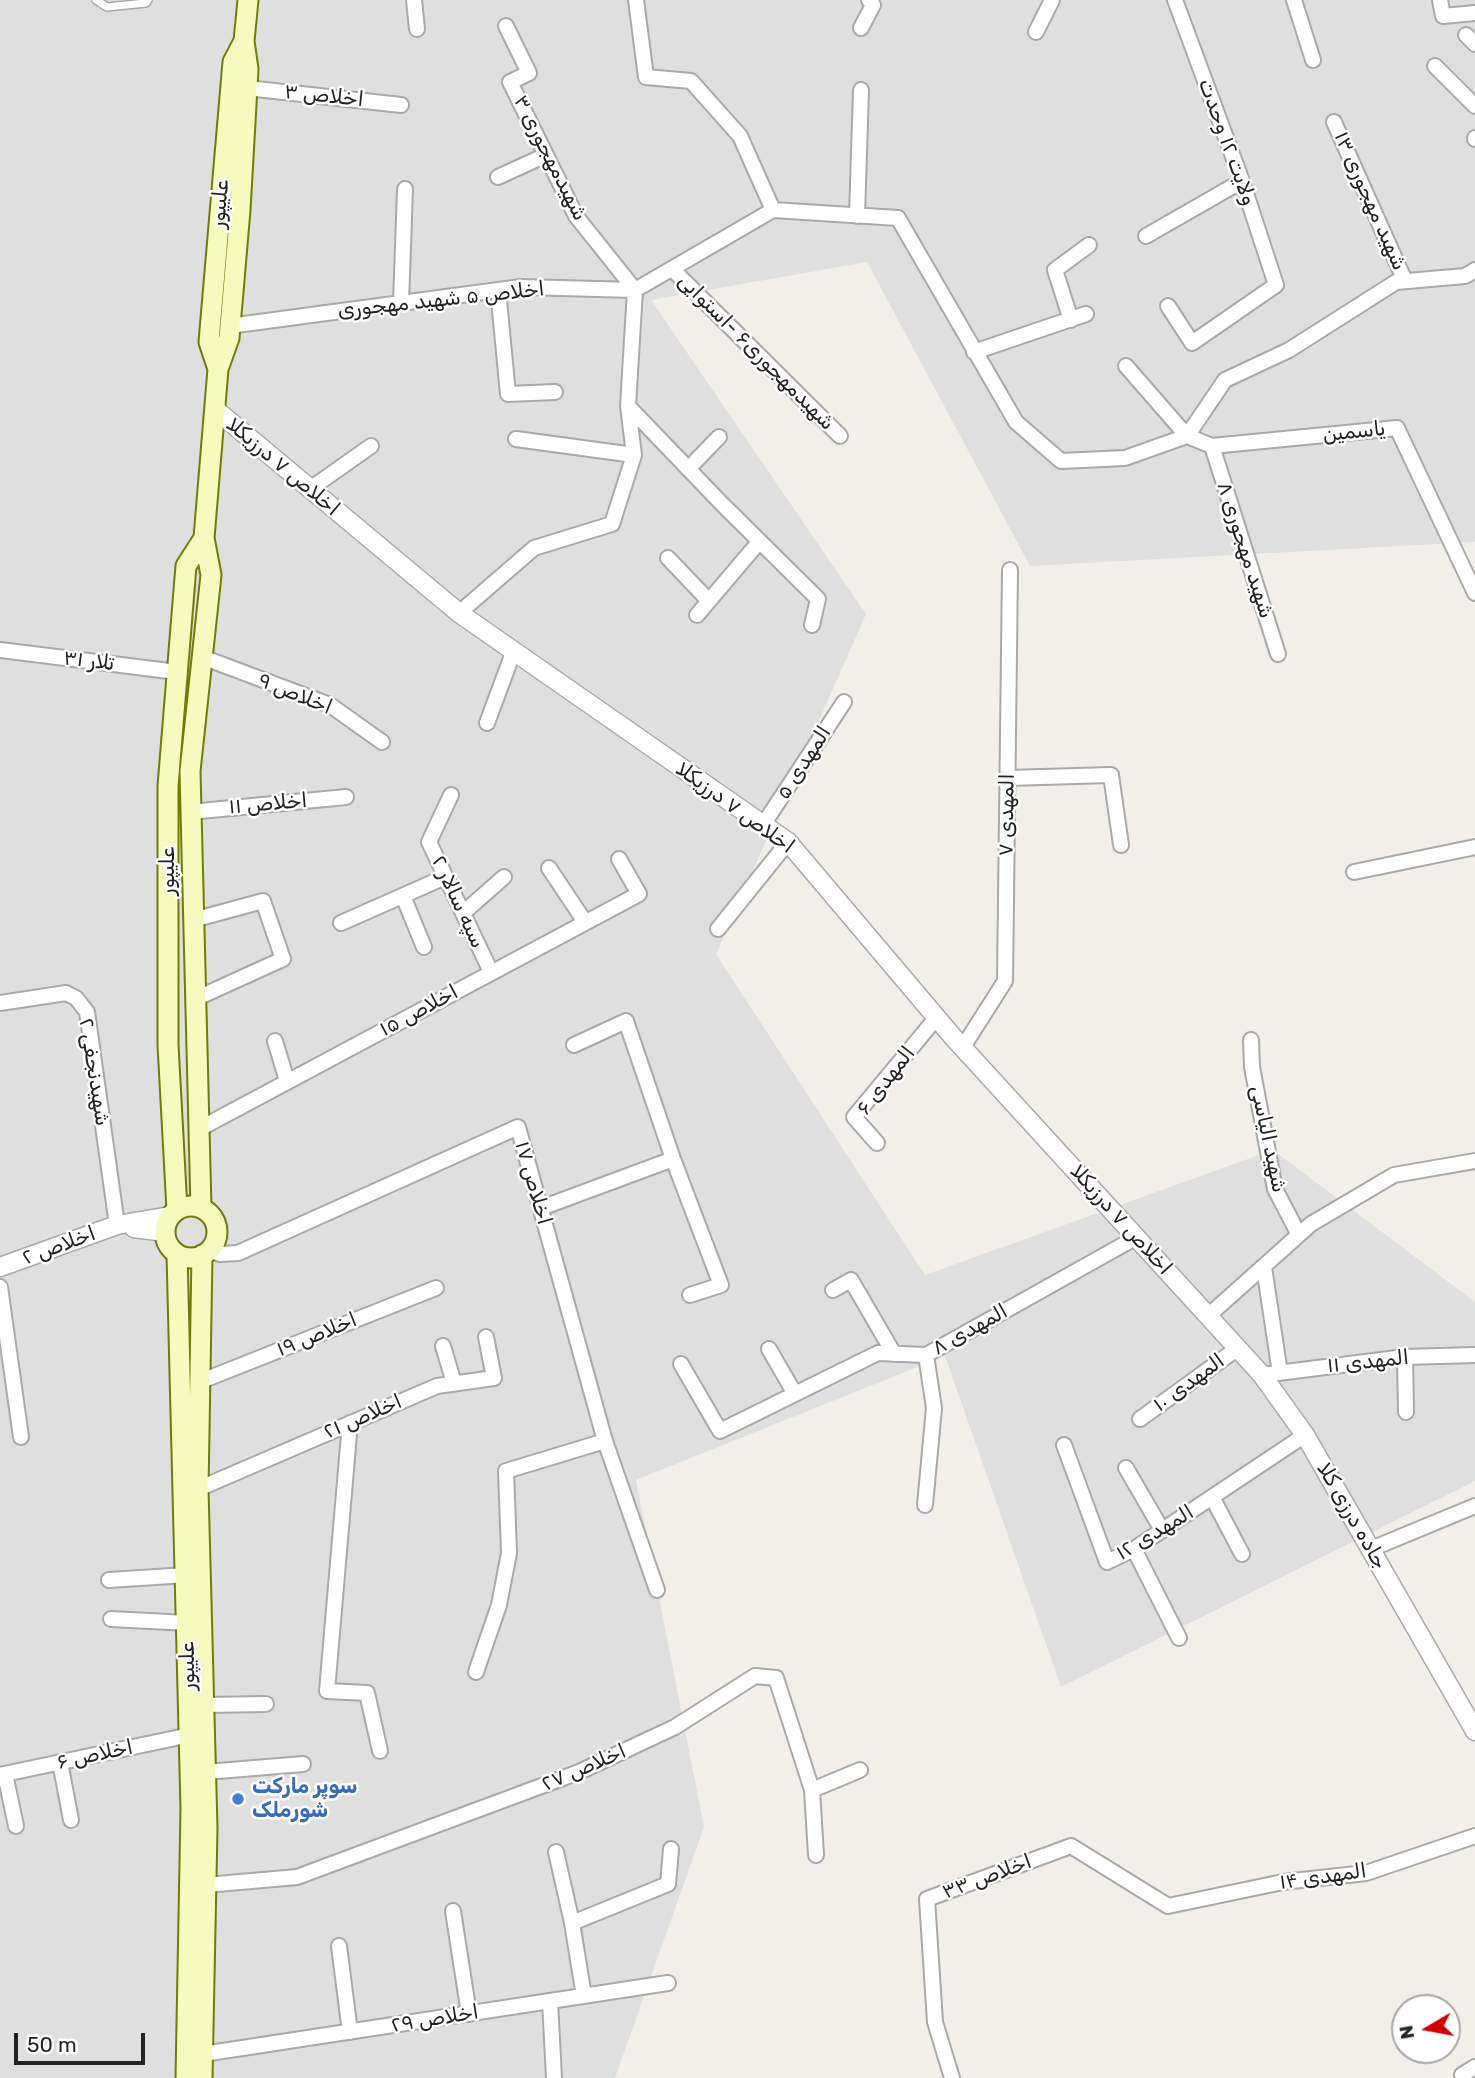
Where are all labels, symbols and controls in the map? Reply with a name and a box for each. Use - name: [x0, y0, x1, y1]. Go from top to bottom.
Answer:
- street label: ولایت ۱۲ وحدت: [1192, 75, 1262, 209]
- street label: اخلاص ۳: [283, 79, 365, 113]
- street label: شهیدمهجوری ۳: [508, 91, 592, 225]
- street label: شهید مهجوری ۱۳: [1328, 128, 1412, 274]
- street label: علیپور: [205, 179, 235, 229]
- street label: شهیدمهجوری۶ -استوایی: [672, 268, 840, 436]
- street label: اخلاص ۵ شهید مهجوری: [336, 277, 546, 323]
- street label: اخلاص ۷ درزیکلا: [221, 412, 345, 522]
- street label: یاسمین: [1321, 416, 1387, 448]
- street label: شهید مهجوری ۸: [1211, 478, 1279, 622]
- street label: تلار ۳۱: [62, 645, 116, 677]
- street label: اخلاص ۹: [254, 668, 336, 720]
- street label: المهدی ۵: [771, 721, 837, 805]
- street label: اخلاص ۷ درزیکلا: [671, 757, 799, 859]
- street label: المهدی ۷: [994, 773, 1020, 857]
- street label: اخلاص ۱۱: [228, 788, 308, 820]
- street label: علیپور: [155, 847, 181, 895]
- street label: سپه سالار ۲: [426, 852, 490, 952]
- street label: اخلاص ۱۵: [375, 980, 463, 1042]
- street label: شهیدنجفی ۲: [73, 1016, 115, 1128]
- street label: المهدی ۶: [851, 1041, 921, 1121]
- street label: شهید الیاسی: [1244, 1083, 1292, 1195]
- street label: اخلاص ۱۷: [509, 1138, 557, 1228]
- street label: اخلاص ۷ درزیکلا: [1065, 1160, 1177, 1280]
- street label: اخلاص ۲: [19, 1221, 99, 1271]
- street label: المهدی ۸: [928, 1299, 1012, 1361]
- street label: اخلاص ۱۹: [273, 1307, 361, 1363]
- street label: المهدی ۱۱: [1326, 1345, 1410, 1379]
- street label: المهدی ۱۰: [1148, 1349, 1230, 1417]
- street label: اخلاص ۲۱: [320, 1389, 406, 1445]
- street label: جاده درزی کلا: [1311, 1458, 1393, 1574]
- street label: المهدی ۱۲: [1112, 1500, 1198, 1566]
- street label: علیپور: [175, 1641, 201, 1691]
- street label: اخلاص ۶: [55, 1735, 135, 1775]
- street label: اخلاص ۲۷: [538, 1739, 630, 1797]
- place label: سوپر مارکت شورملک: [252, 1774, 358, 1824]
- marker: سوپر مارکت شورملک: [230, 1791, 246, 1807]
- street label: اخلاص ۳۳: [939, 1849, 1035, 1905]
- street label: المهدی ۱۴: [1278, 1858, 1368, 1896]
- north arrow: [1391, 1994, 1461, 2064]
- street label: اخلاص ۲۹: [389, 2000, 481, 2038]
- scale bar: [18, 2018, 149, 2062]
- text: N: [1394, 2024, 1419, 2041]
- text: 50 m: [27, 2032, 77, 2057]

